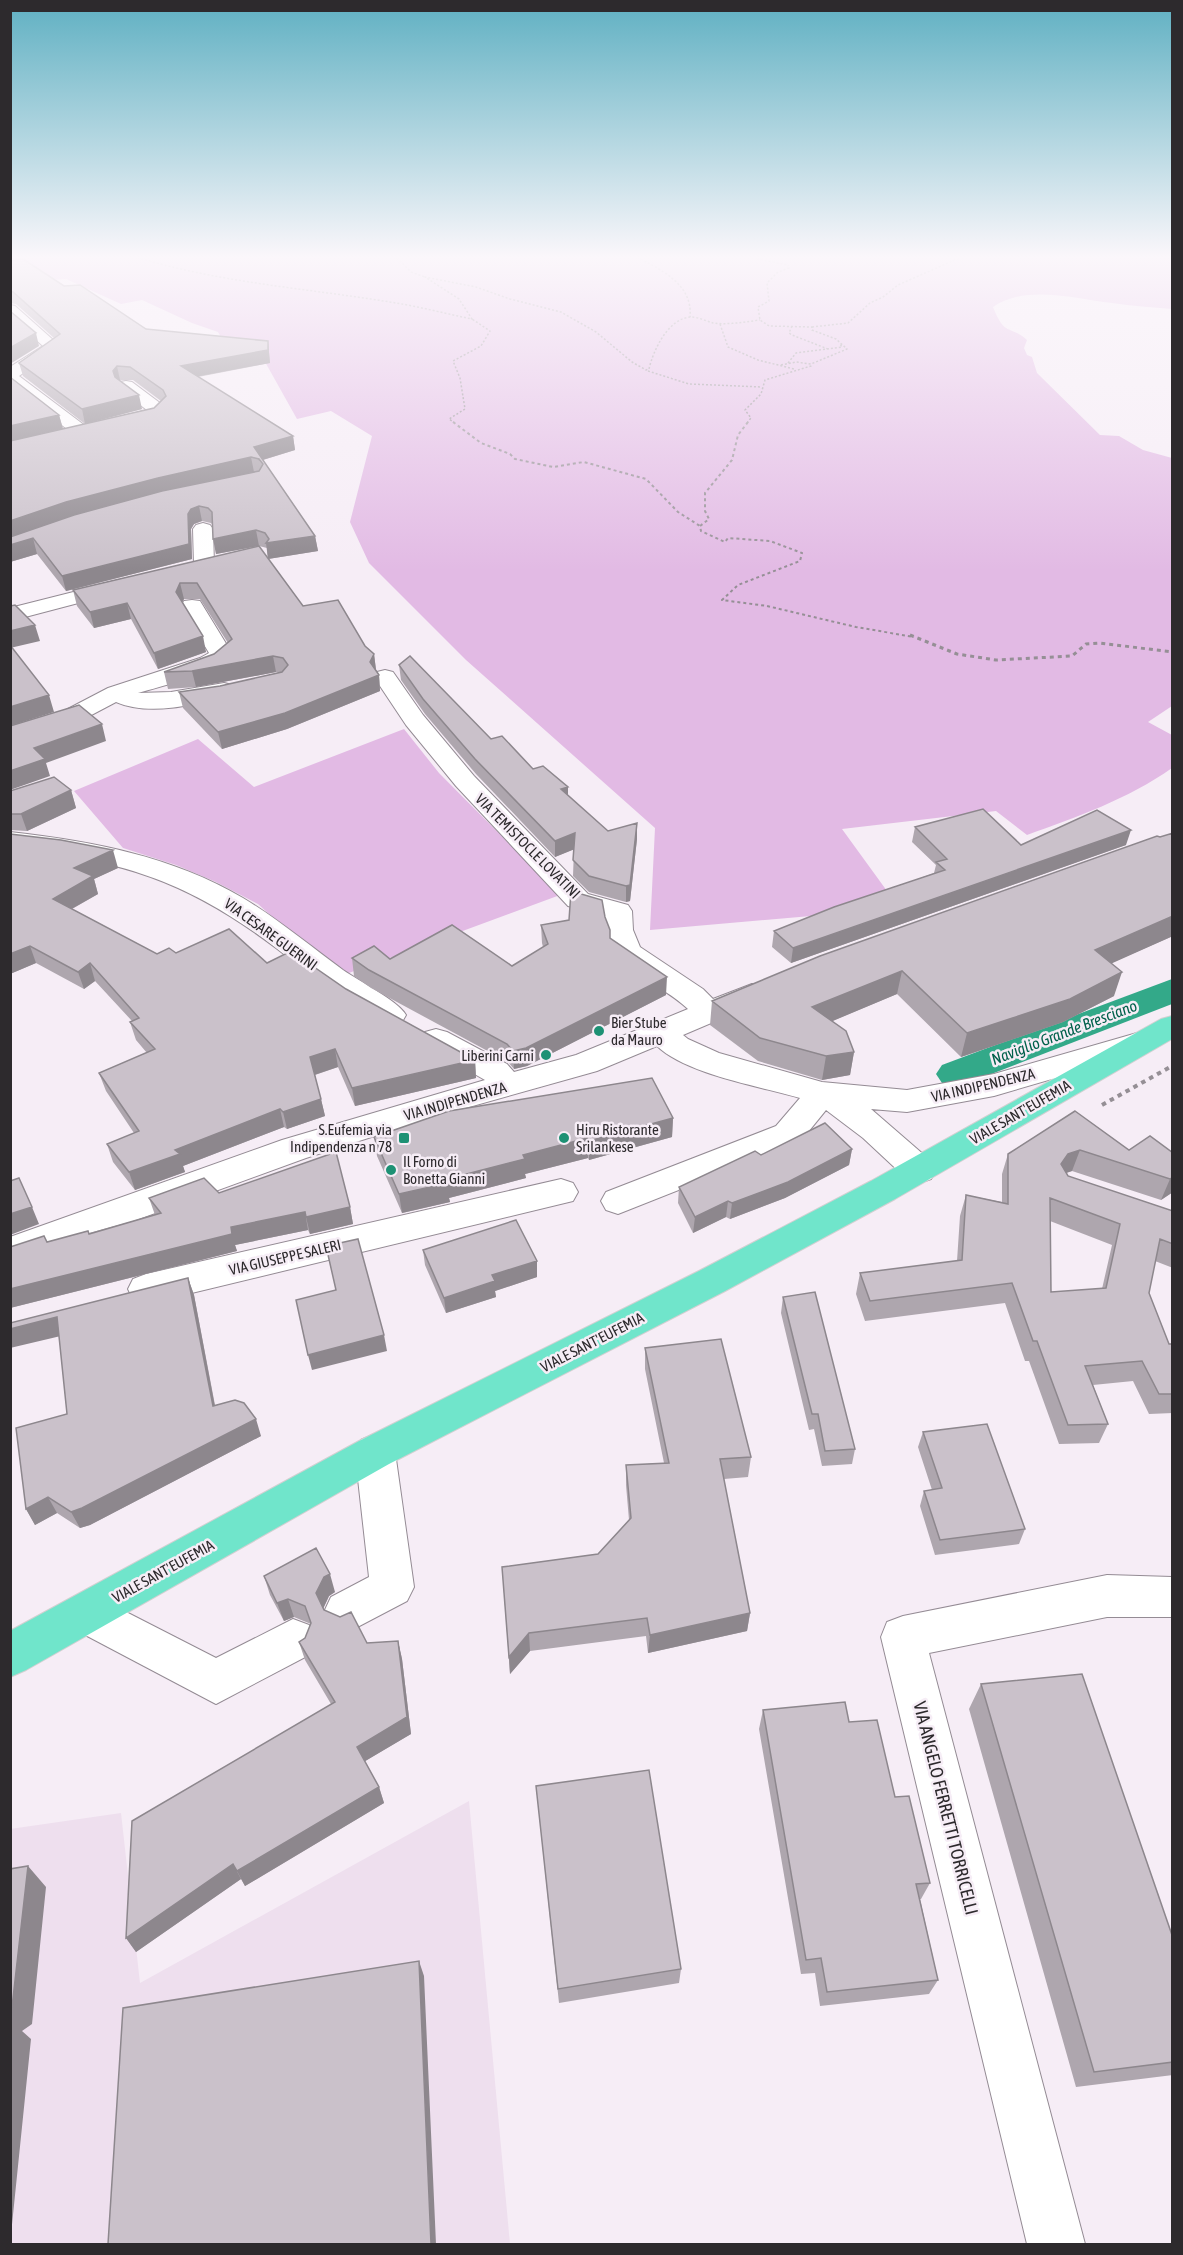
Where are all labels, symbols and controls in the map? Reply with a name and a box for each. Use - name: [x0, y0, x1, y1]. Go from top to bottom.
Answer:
- street label: VIA TEMISTOCLE LOVATINI: [472, 790, 584, 902]
- street label: VIA CESARE GUERINI: [221, 895, 321, 973]
- water label: Naviglio Grande Bresciano: [989, 996, 1140, 1069]
- place label: Bier Stube da Mauro: [611, 1014, 667, 1048]
- marker: Bier Stube da Mauro: [592, 1024, 606, 1038]
- place label: Liberini Carni: [461, 1047, 534, 1064]
- marker: Liberini Carni: [539, 1048, 553, 1062]
- street label: VIA INDIPENDENZA: [930, 1065, 1037, 1105]
- street label: VIALE SANT'EUFEMIA: [967, 1076, 1074, 1148]
- street label: VIA INDIPENDENZA: [402, 1078, 509, 1124]
- place label: S.Eufemia via Indipendenza n 78: [290, 1121, 392, 1155]
- place label: Hiru Ristorante Srilankese: [576, 1121, 659, 1155]
- marker: S.Eufemia via Indipendenza n 78: [397, 1131, 411, 1145]
- marker: Hiru Ristorante Srilankese: [557, 1131, 571, 1145]
- place label: Il Forno di Bonetta Gianni: [403, 1153, 485, 1187]
- marker: Il Forno di Bonetta Gianni: [384, 1163, 398, 1177]
- street label: VIA GIUSEPPE SALERI: [227, 1236, 343, 1278]
- street label: VIALE SANT'EUFEMIA: [538, 1308, 647, 1375]
- street label: VIALE SANT'EUFEMIA: [109, 1536, 217, 1606]
- street label: VIA ANGELO FERRETTI TORRICELLI: [909, 1699, 983, 1917]

